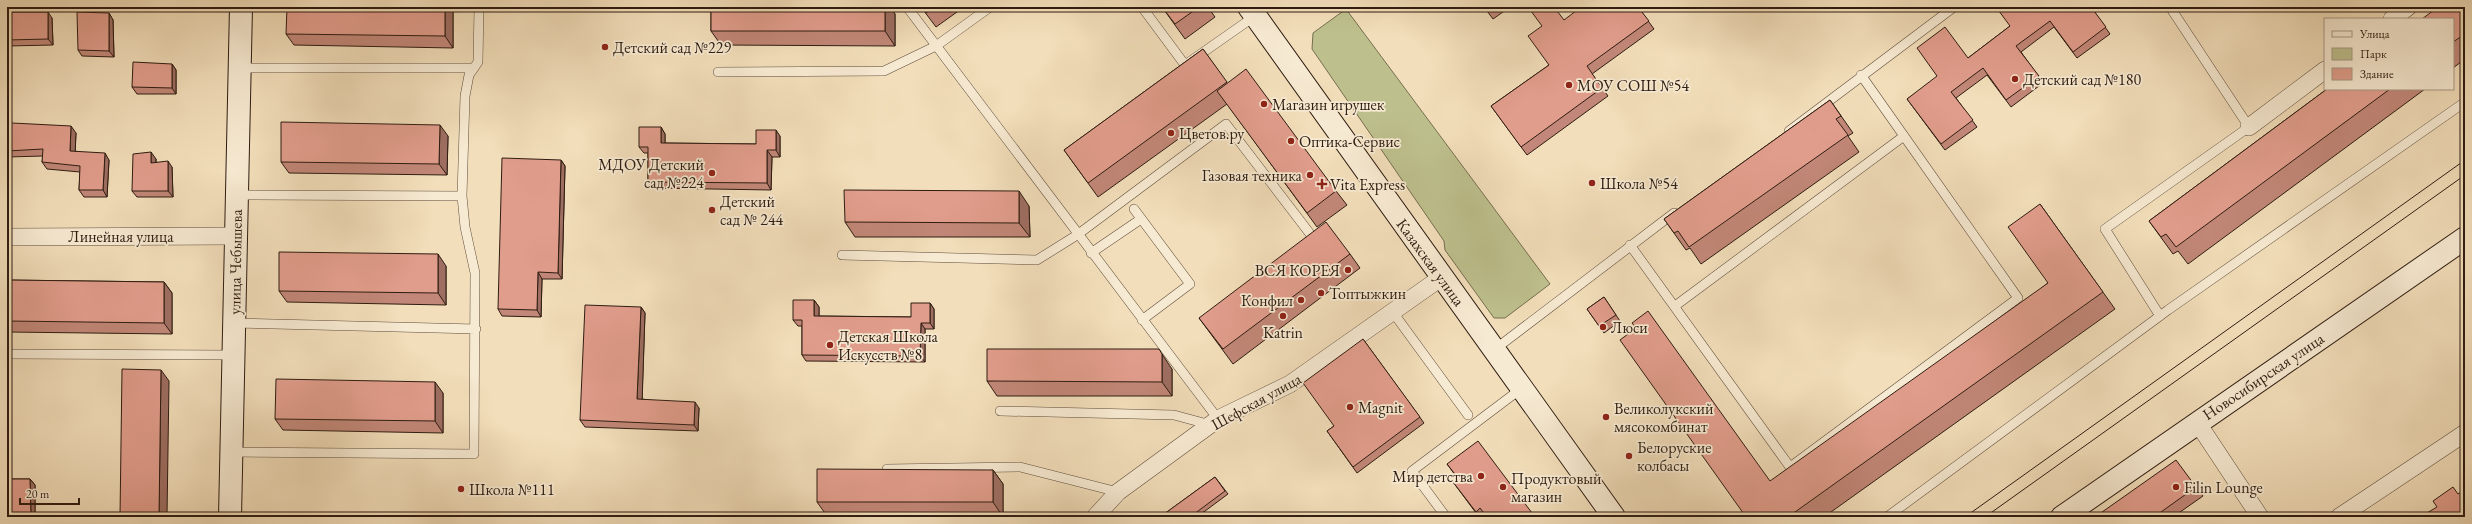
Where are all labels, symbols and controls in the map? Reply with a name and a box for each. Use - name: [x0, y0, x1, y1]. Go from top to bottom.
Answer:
- legend: [2324, 18, 2454, 90]
- text: Улица: [2359, 26, 2390, 42]
- place label: Детский сад №229: [613, 37, 731, 58]
- marker: Детский сад №229: [600, 42, 610, 52]
- text: Парк: [2360, 46, 2387, 62]
- text: Здание: [2360, 66, 2394, 82]
- place label: Детский сад №180: [2023, 69, 2141, 90]
- marker: Детский сад №180: [2010, 74, 2020, 84]
- place label: МОУ СОШ №54: [1577, 75, 1689, 96]
- marker: МОУ СОШ №54: [1564, 80, 1574, 90]
- place label: Магазин игрушек: [1272, 94, 1385, 115]
- marker: Магазин игрушек: [1259, 99, 1269, 109]
- place label: Цветов.ру: [1179, 123, 1245, 144]
- marker: Цветов.ру: [1166, 128, 1176, 138]
- place label: Оптика-Сервис: [1299, 131, 1400, 152]
- marker: Оптика-Сервис: [1286, 136, 1296, 146]
- place label: МДОУ Детский сад №224: [598, 154, 705, 193]
- place label: Газовая техника: [1202, 165, 1303, 186]
- marker: МДОУ Детский сад №224: [707, 168, 717, 178]
- marker: Газовая техника: [1305, 170, 1315, 180]
- place label: Школа №54: [1600, 173, 1678, 194]
- place label: Vita Express: [1330, 174, 1405, 195]
- marker: Школа №54: [1587, 178, 1597, 188]
- marker: Vita Express: [1317, 179, 1327, 189]
- place label: Детский сад № 244: [720, 191, 784, 230]
- marker: Детский сад № 244: [707, 205, 717, 215]
- street label: улица Чебышева: [224, 208, 247, 315]
- street label: Казахская улица: [1392, 214, 1470, 311]
- street label: Линейная улица: [68, 226, 174, 247]
- place label: ВСЯ КОРЕЯ: [1255, 260, 1340, 281]
- marker: ВСЯ КОРЕЯ: [1343, 265, 1353, 275]
- place label: Топтыжкин: [1329, 283, 1406, 304]
- marker: Топтыжкин: [1316, 288, 1326, 298]
- place label: Конфил: [1241, 290, 1293, 311]
- marker: Конфил: [1296, 295, 1306, 305]
- marker: Katrin: [1278, 311, 1288, 321]
- place label: Люси: [1611, 317, 1648, 338]
- place label: Katrin: [1263, 322, 1304, 343]
- marker: Люси: [1598, 322, 1608, 332]
- place label: Детская Школа Искусств №8: [838, 326, 939, 365]
- street label: Новосибирская улица: [2198, 328, 2329, 425]
- marker: Детская Школа Искусств №8: [825, 340, 835, 350]
- street label: Шефская улица: [1208, 368, 1305, 435]
- place label: Magnit: [1358, 397, 1403, 418]
- place label: Великолукский мясокомбинат: [1614, 398, 1714, 437]
- marker: Magnit: [1345, 402, 1355, 412]
- marker: Великолукский мясокомбинат: [1601, 412, 1611, 422]
- place label: Белоруские колбасы: [1637, 437, 1711, 476]
- marker: Белоруские колбасы: [1624, 451, 1634, 461]
- place label: Мир детства: [1392, 466, 1474, 487]
- place label: Продуктовый магазин: [1511, 468, 1602, 507]
- marker: Мир детства: [1476, 471, 1486, 481]
- place label: Filin Lounge: [2184, 477, 2263, 498]
- place label: Школа №111: [469, 479, 555, 500]
- scale bar: [20, 480, 79, 506]
- marker: Продуктовый магазин: [1498, 482, 1508, 492]
- marker: Filin Lounge: [2171, 482, 2181, 492]
- marker: Школа №111: [456, 484, 466, 494]
- text: 20 m: [26, 486, 50, 502]

